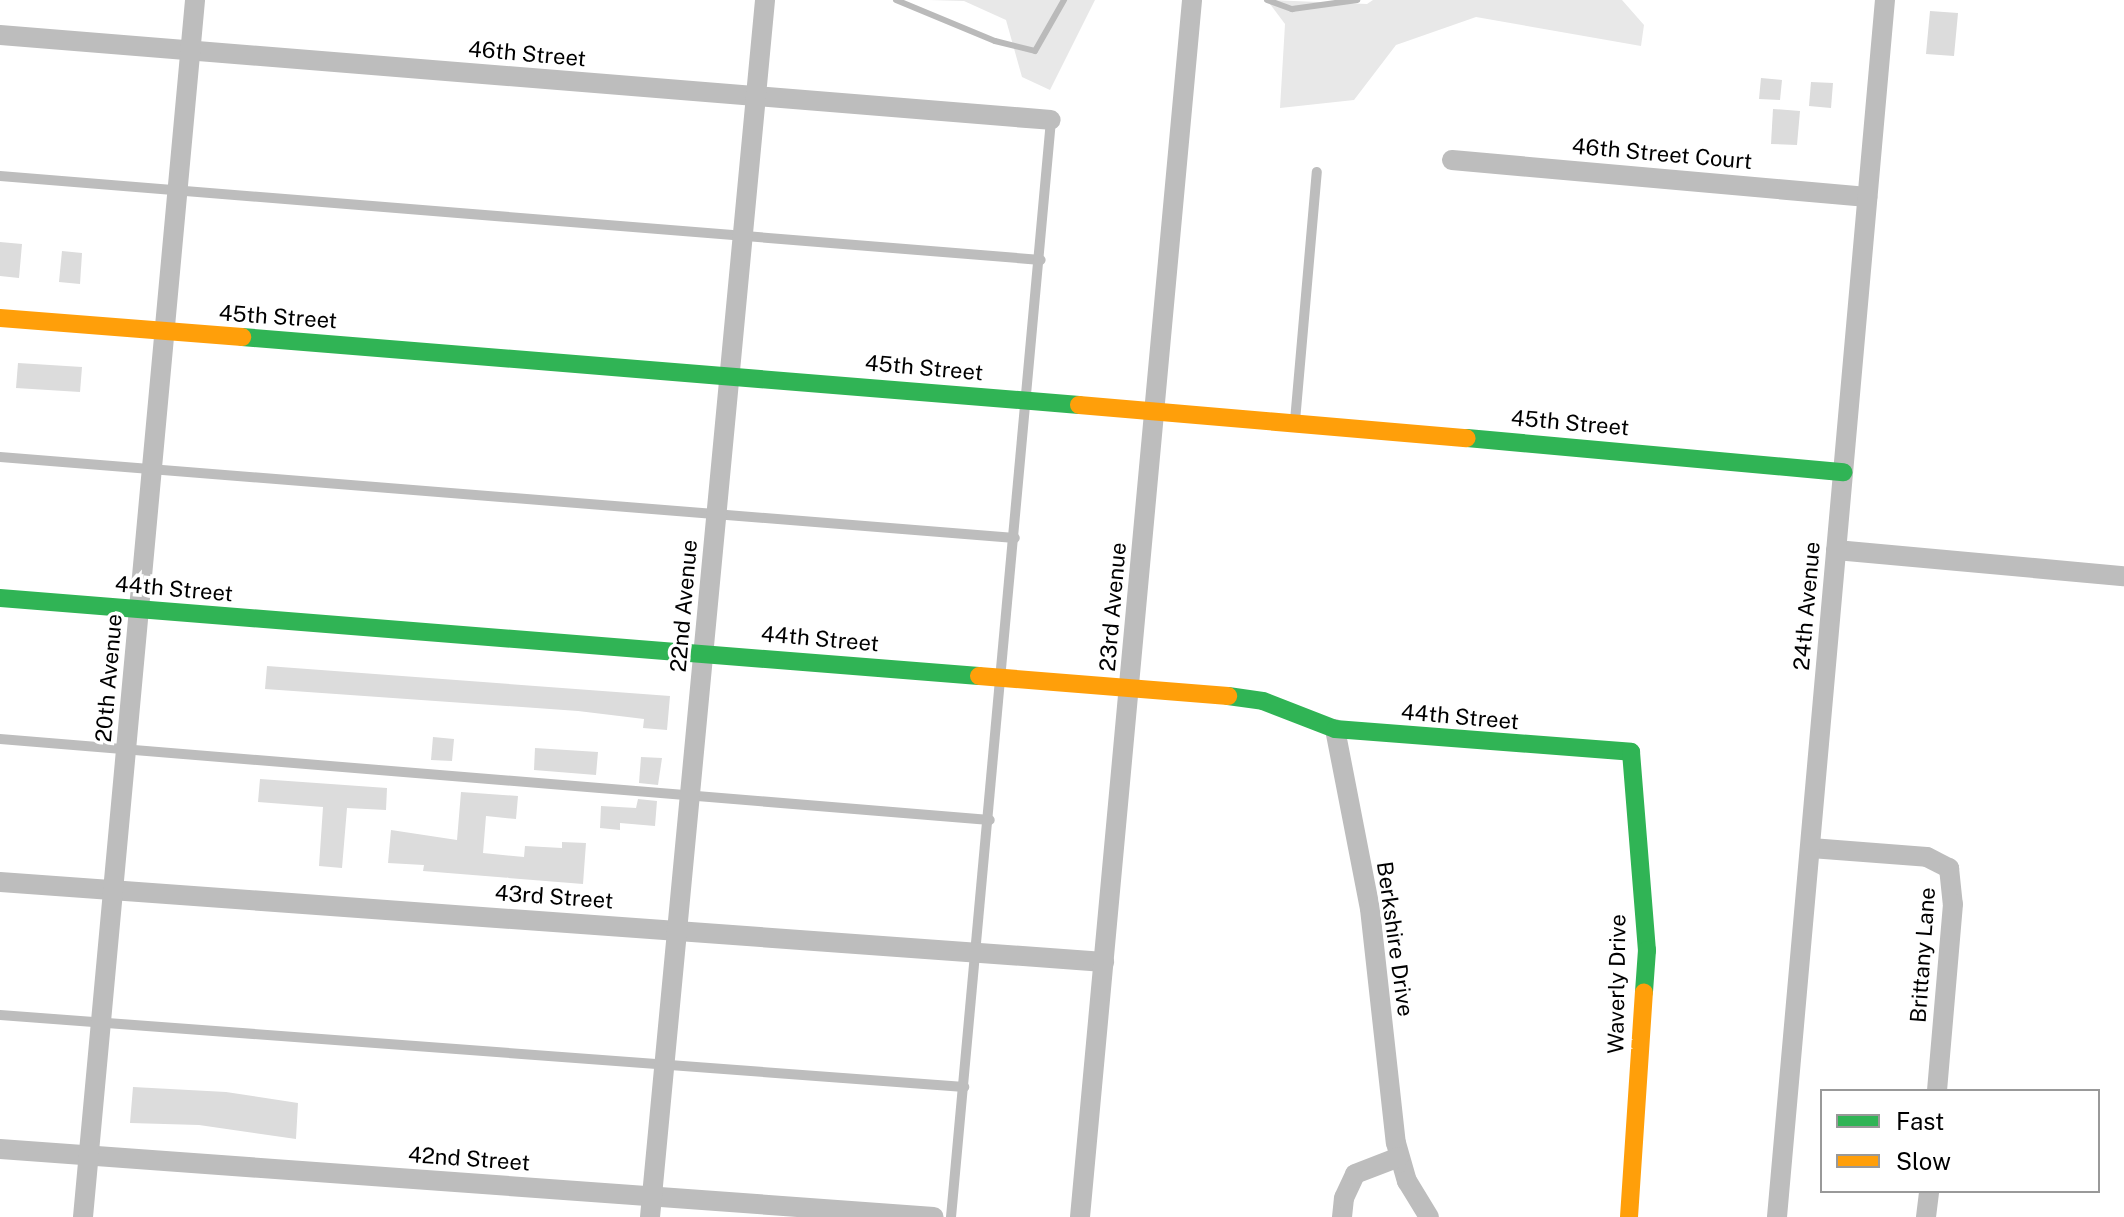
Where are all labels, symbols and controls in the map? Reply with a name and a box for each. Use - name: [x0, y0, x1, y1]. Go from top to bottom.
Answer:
- street label: 46th Street: [467, 36, 587, 72]
- street label: 46th Street Court: [1571, 133, 1753, 175]
- street label: 45th Street: [218, 300, 338, 334]
- street label: 45th Street: [864, 350, 984, 386]
- street label: 45th Street: [1510, 405, 1630, 441]
- street label: 22nd Avenue: [665, 539, 703, 673]
- street label: 23rd Avenue: [1094, 541, 1132, 673]
- street label: 24th Avenue: [1788, 541, 1826, 671]
- street label: 44th Street: [114, 571, 234, 607]
- street label: 20th Avenue: [90, 613, 128, 743]
- street label: 44th Street: [760, 621, 880, 657]
- street label: 44th Street: [1400, 699, 1520, 735]
- street label: Berkshire Drive: [1371, 860, 1419, 1018]
- street label: 43rd Street: [494, 880, 614, 914]
- street label: Brittany Lane: [1905, 886, 1941, 1024]
- street label: Waverly Drive: [1603, 914, 1631, 1054]
- legend: [1820, 1089, 2100, 1193]
- text: Fast: [1896, 1107, 1944, 1135]
- street label: 42nd Street: [407, 1142, 531, 1176]
- text: Slow: [1896, 1147, 1951, 1175]

